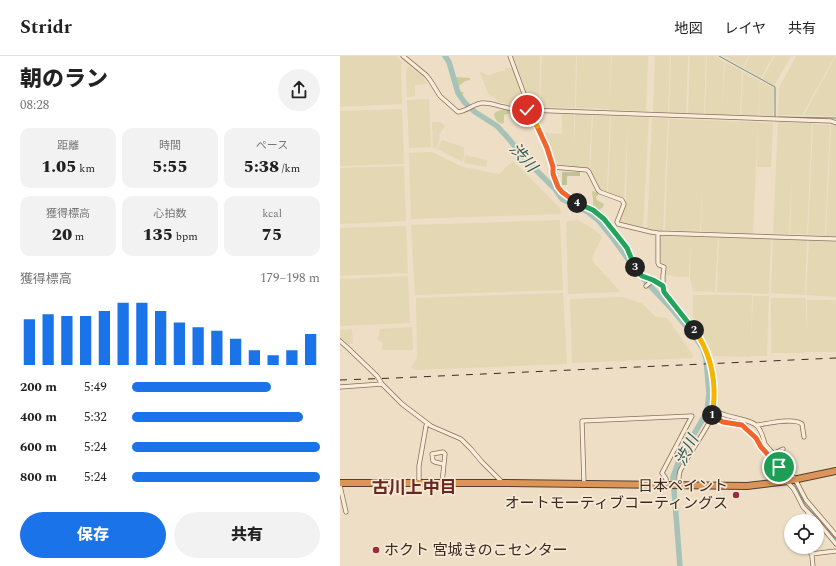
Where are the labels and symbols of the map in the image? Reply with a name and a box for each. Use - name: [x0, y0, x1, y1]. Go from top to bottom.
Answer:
- pin: [510, 93, 544, 127]
- water label: 渋川: [504, 138, 544, 179]
- pin: 4: [567, 193, 587, 213]
- pin: 3: [625, 257, 645, 277]
- pin: 2: [684, 320, 704, 340]
- pin: 1: [702, 405, 722, 425]
- water label: 渋川: [669, 429, 706, 470]
- pin: [762, 450, 796, 484]
- district label: 古川上中目: [372, 475, 457, 501]
- place label: 日本ペイント オートモーティブコーティングス: [505, 475, 728, 515]
- marker: 日本ペイント オートモーティブコーティングス: [731, 490, 741, 500]
- place label: ホクト 宮城きのこセンター: [384, 539, 568, 562]
- marker: ホクト 宮城きのこセンター: [371, 545, 381, 555]

